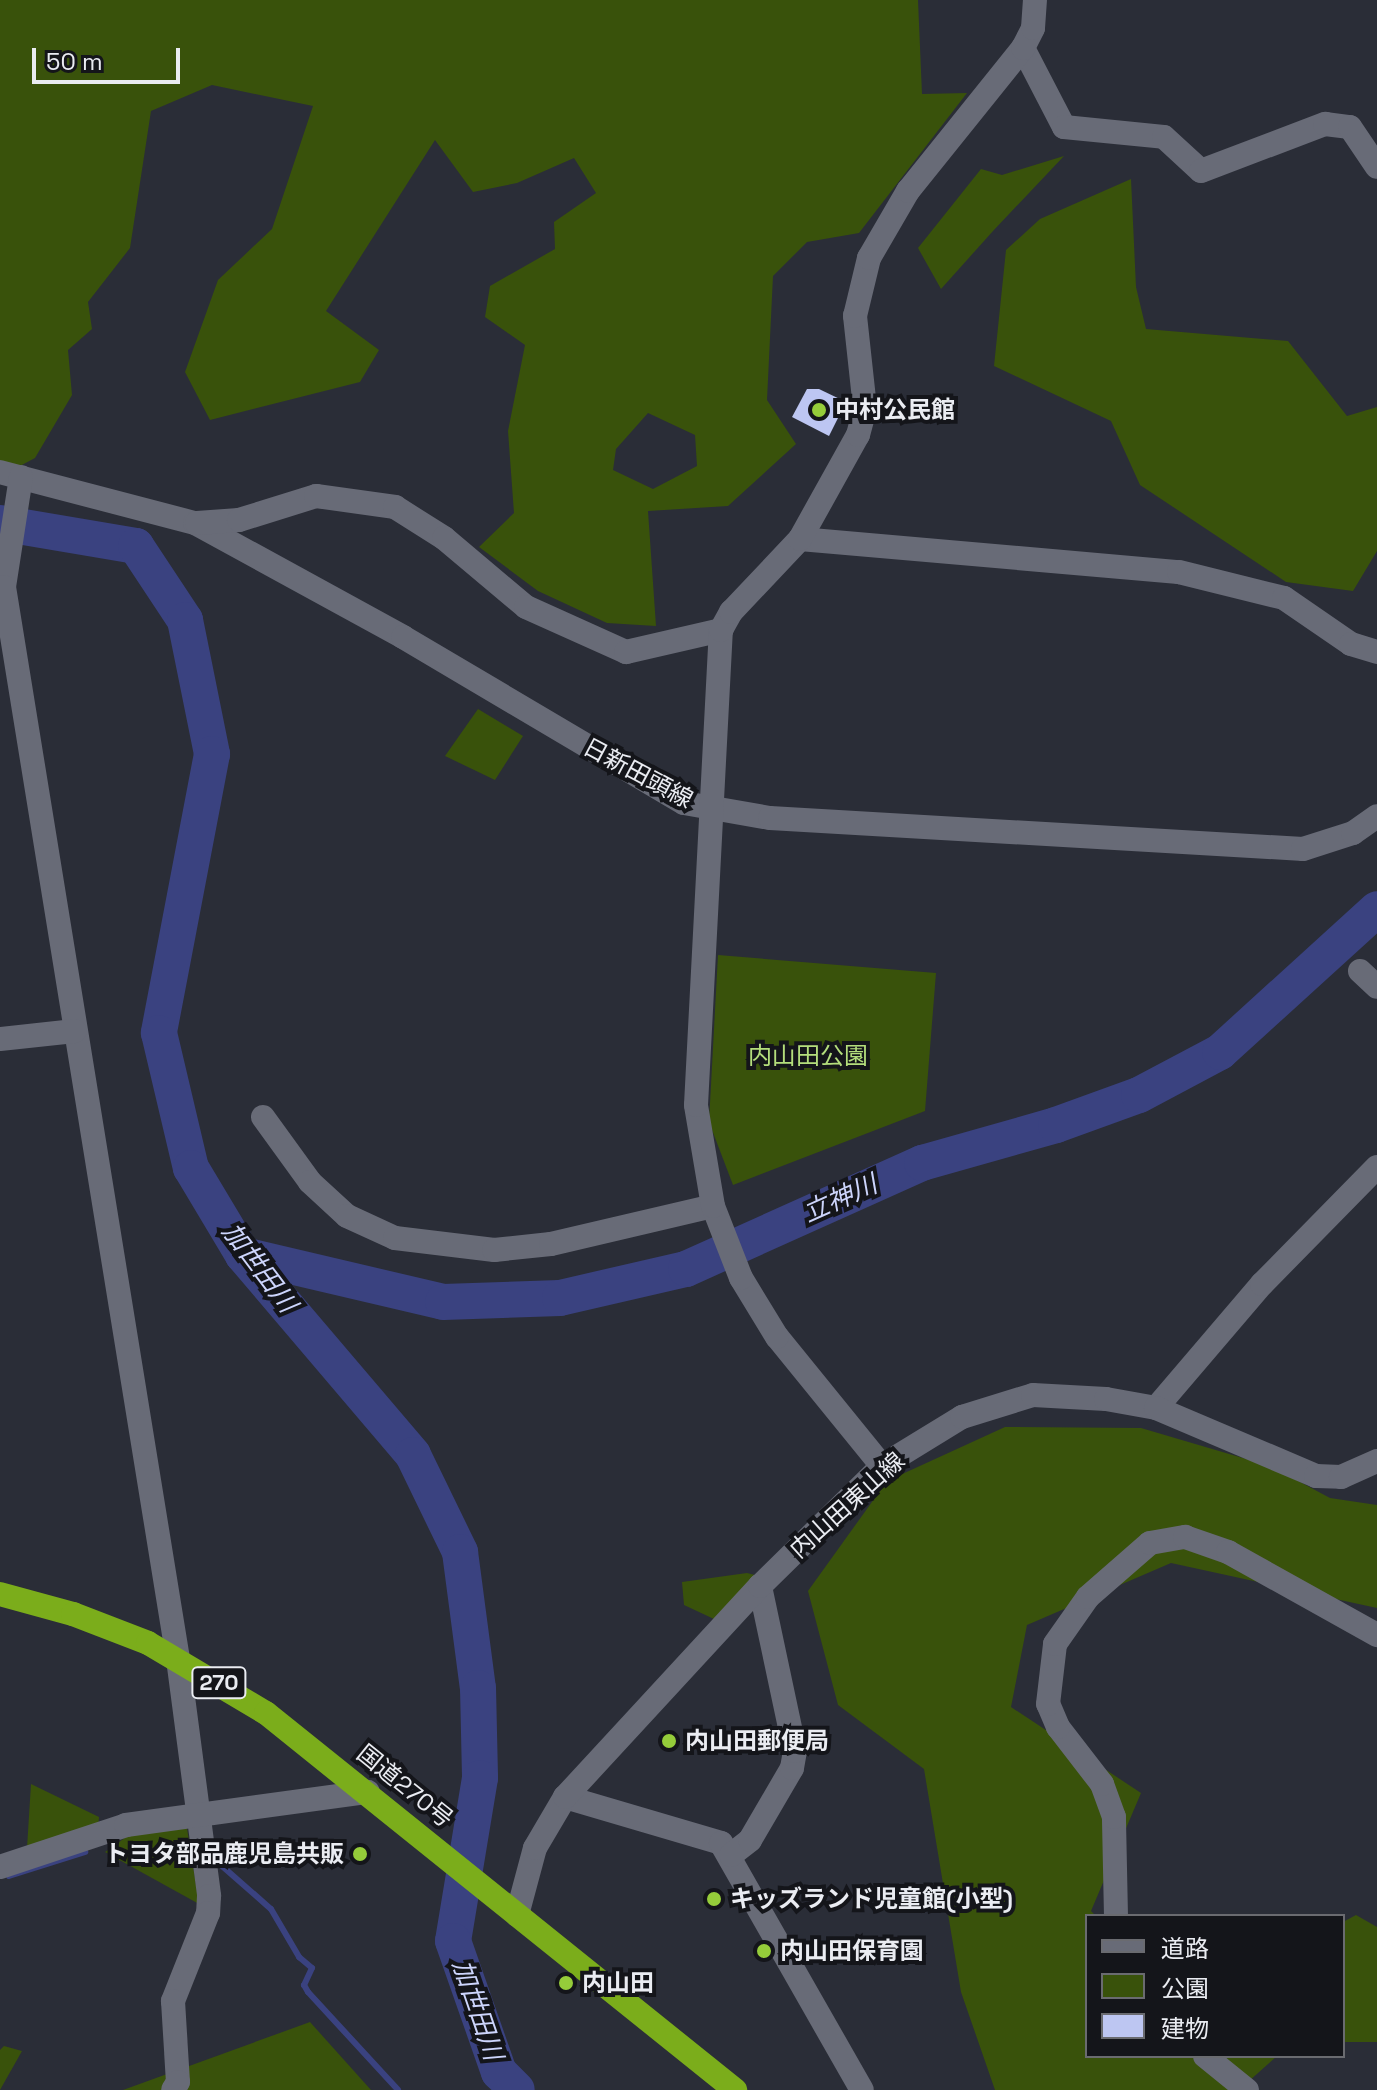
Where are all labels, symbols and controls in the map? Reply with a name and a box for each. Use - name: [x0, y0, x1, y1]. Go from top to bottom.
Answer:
- scale bar: [36, 32, 184, 82]
- text: 50 m: [46, 46, 103, 77]
- place label: 中村公民館: [835, 396, 955, 424]
- marker: 中村公民館: [810, 401, 828, 419]
- street label: 日新田頭線: [578, 732, 698, 814]
- park label: 内山田公園: [748, 1042, 868, 1070]
- water label: 立神川: [798, 1169, 882, 1229]
- water label: 加世田川: [215, 1217, 303, 1319]
- street label: 内山田東山線: [784, 1446, 910, 1564]
- road number: 270: [191, 1665, 247, 1701]
- place label: 内山田郵便局: [685, 1727, 829, 1755]
- marker: 内山田郵便局: [660, 1732, 678, 1750]
- street label: 国道270号: [351, 1739, 459, 1833]
- place label: トヨタ部品鹿児島共販: [104, 1840, 344, 1868]
- marker: トヨタ部品鹿児島共販: [351, 1845, 369, 1863]
- place label: キッズランド児童館(小型): [730, 1885, 1013, 1913]
- marker: キッズランド児童館(小型): [705, 1890, 723, 1908]
- legend: [1085, 1914, 1345, 2058]
- text: 道路: [1161, 1933, 1209, 1964]
- place label: 内山田保育園: [780, 1937, 924, 1965]
- marker: 内山田保育園: [755, 1942, 773, 1960]
- water label: 加世田川: [445, 1956, 509, 2064]
- place label: 内山田: [582, 1969, 654, 1997]
- text: 公園: [1161, 1973, 1209, 2004]
- marker: 内山田: [557, 1974, 575, 1992]
- text: 建物: [1161, 2013, 1209, 2044]

